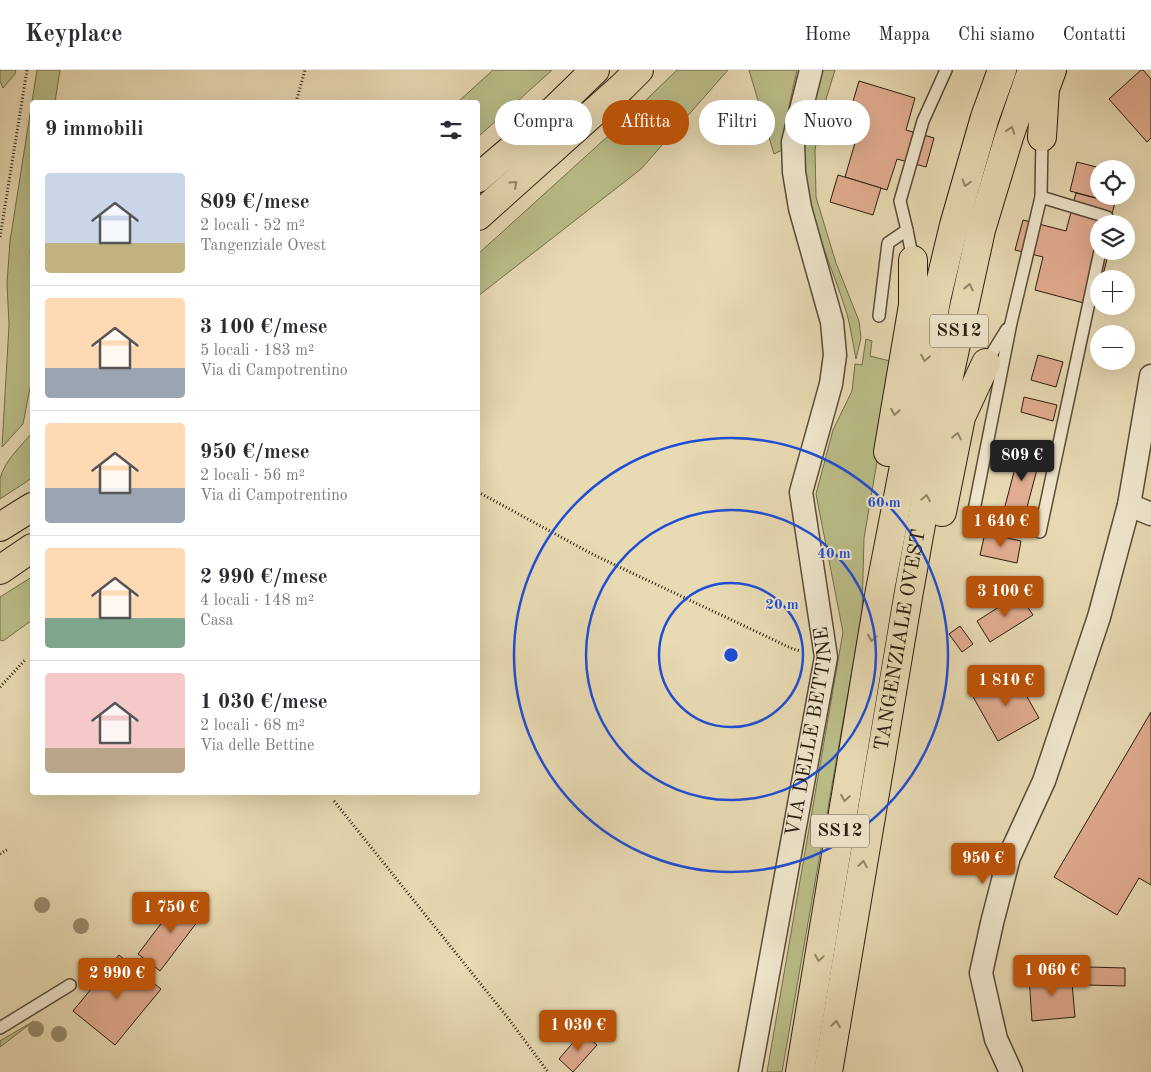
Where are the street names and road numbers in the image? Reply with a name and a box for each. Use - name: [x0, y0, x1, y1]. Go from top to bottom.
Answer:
- road number: SS12: [930, 315, 988, 348]
- street label: TANGENZIALE OVEST: [872, 528, 930, 752]
- street label: VIA DELLE BETTINE: [783, 625, 836, 838]
- road number: SS12: [811, 814, 869, 848]

